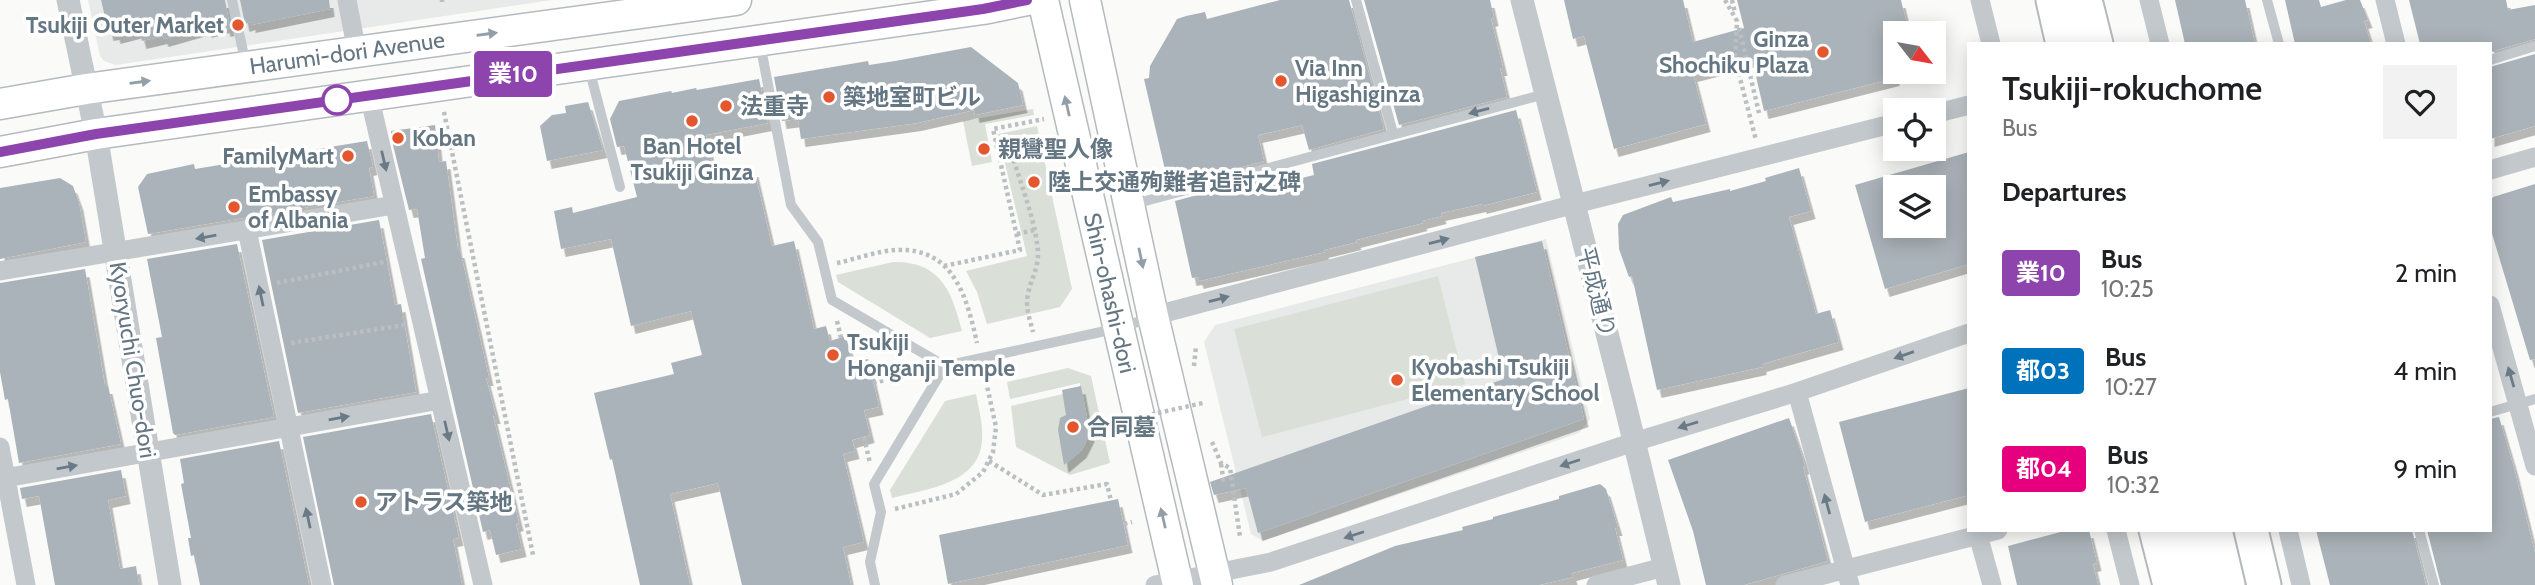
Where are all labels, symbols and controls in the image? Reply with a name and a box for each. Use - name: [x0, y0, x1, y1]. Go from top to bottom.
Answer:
- place label: Tsukiji Outer Market: [26, 11, 224, 39]
- marker: Tsukiji Outer Market: [230, 17, 246, 33]
- north arrow: [1883, 21, 1946, 84]
- map controls: [1883, 21, 1946, 238]
- street label: Harumi-dori Avenue: [248, 25, 447, 81]
- place label: Ginza Shochiku Plaza: [1659, 25, 1810, 79]
- one-way arrow: [476, 29, 498, 40]
- marker: Ginza Shochiku Plaza: [1815, 44, 1831, 60]
- line badge: 業10: [473, 51, 553, 97]
- place label: Via Inn Higashiginza: [1295, 54, 1421, 108]
- text: 業10: [488, 59, 538, 88]
- button: heart: [2383, 65, 2457, 139]
- text: Tsukiji-rokuchome: [2002, 68, 2262, 108]
- marker: Via Inn Higashiginza: [1273, 73, 1289, 89]
- one-way arrow: [129, 76, 151, 87]
- place label: 築地室町ビル: [843, 83, 981, 111]
- unlabelled marker: [322, 85, 352, 115]
- marker: 築地室町ビル: [821, 89, 837, 105]
- place label: 法重寺: [740, 92, 809, 120]
- one-way arrow: [1062, 95, 1073, 117]
- marker: 法重寺: [718, 98, 734, 114]
- button: locate: [1883, 98, 1946, 161]
- one-way arrow: [1469, 106, 1490, 116]
- marker: Ban Hotel Tsukiji Ginza: [684, 113, 700, 129]
- text: Bus: [2002, 114, 2037, 142]
- place label: Koban: [412, 124, 476, 152]
- marker: Koban: [390, 130, 406, 146]
- place label: Ban Hotel Tsukiji Ginza: [631, 132, 754, 186]
- place label: 親鸞聖人像: [998, 135, 1113, 163]
- marker: 親鸞聖人像: [976, 141, 992, 157]
- place label: FamilyMart: [222, 142, 334, 170]
- marker: FamilyMart: [340, 148, 356, 164]
- one-way arrow: [379, 150, 390, 172]
- place label: 陸上交通殉難者追討之碑: [1048, 168, 1301, 196]
- marker: 陸上交通殉難者追討之碑: [1026, 174, 1042, 190]
- button: layers: [1883, 175, 1946, 238]
- text: Departures: [2002, 176, 2126, 208]
- one-way arrow: [1649, 177, 1671, 188]
- place label: Embassy of Albania: [248, 180, 349, 234]
- marker: Embassy of Albania: [226, 199, 242, 215]
- street label: Shin-ohashi-dori: [1078, 210, 1142, 376]
- one-way arrow: [195, 232, 217, 243]
- one-way arrow: [1429, 235, 1450, 245]
- text: Bus: [2101, 243, 2142, 275]
- street label: 平成通り: [1572, 244, 1622, 340]
- one-way arrow: [1136, 247, 1147, 269]
- text: 2 min: [2395, 257, 2457, 289]
- text: 業10: [2016, 258, 2066, 287]
- street label: Kyoryuchi Chuo-dori: [104, 260, 162, 460]
- text: 10:25: [2101, 275, 2154, 303]
- one-way arrow: [255, 285, 266, 307]
- one-way arrow: [1209, 293, 1231, 304]
- place label: Tsukiji Honganji Temple: [847, 328, 1015, 382]
- text: Bus: [2105, 341, 2146, 373]
- marker: Tsukiji Honganji Temple: [825, 347, 841, 363]
- one-way arrow: [1894, 350, 1915, 361]
- place label: Kyobashi Tsukiji Elementary School: [1411, 353, 1599, 407]
- text: 4 min: [2393, 355, 2457, 387]
- text: 都03: [2016, 356, 2070, 385]
- one-way arrow: [2505, 366, 2515, 387]
- marker: Kyobashi Tsukiji Elementary School: [1389, 372, 1405, 388]
- text: 10:27: [2105, 373, 2157, 401]
- one-way arrow: [328, 412, 350, 423]
- place label: 合同墓: [1087, 413, 1156, 441]
- marker: 合同墓: [1065, 419, 1081, 435]
- one-way arrow: [442, 420, 453, 442]
- one-way arrow: [1677, 421, 1698, 431]
- text: Bus: [2107, 439, 2148, 471]
- text: 9 min: [2394, 453, 2457, 485]
- text: 都04: [2016, 454, 2072, 483]
- one-way arrow: [1559, 459, 1580, 469]
- one-way arrow: [56, 461, 78, 472]
- text: 10:32: [2107, 471, 2160, 499]
- place label: アトラス築地: [375, 488, 513, 516]
- one-way arrow: [1822, 493, 1832, 514]
- marker: アトラス築地: [353, 494, 369, 510]
- one-way arrow: [302, 507, 313, 529]
- one-way arrow: [1157, 507, 1168, 529]
- one-way arrow: [1343, 530, 1364, 540]

